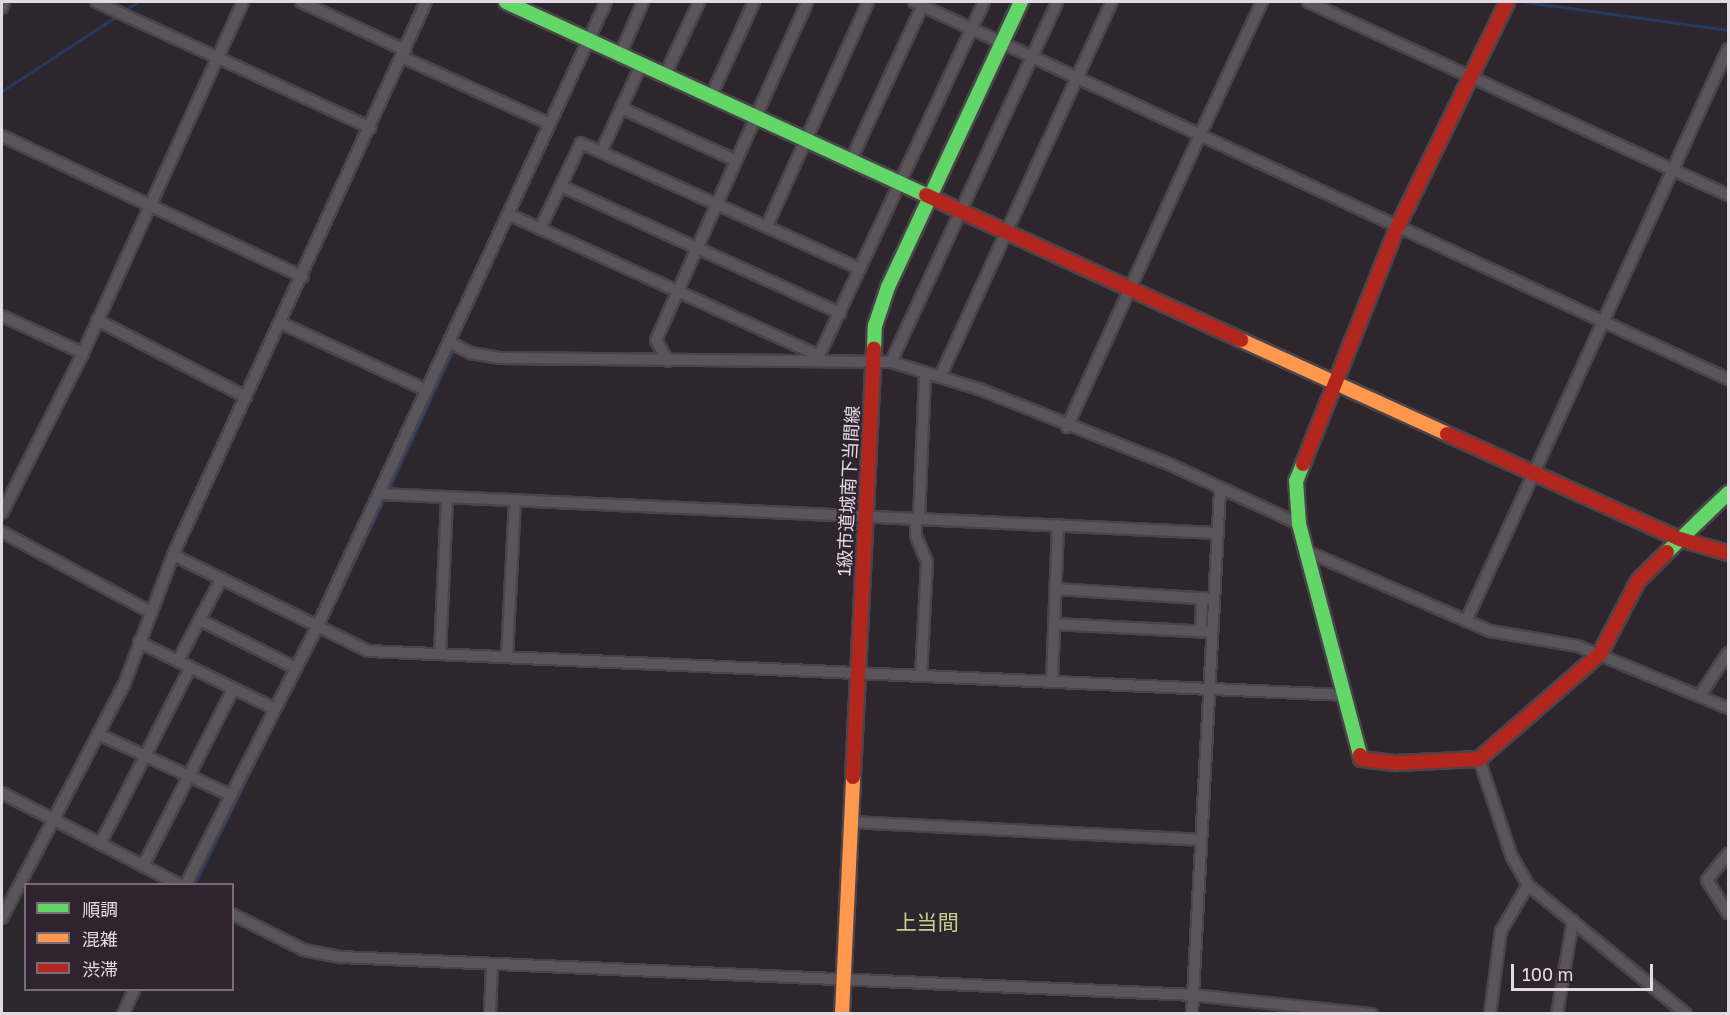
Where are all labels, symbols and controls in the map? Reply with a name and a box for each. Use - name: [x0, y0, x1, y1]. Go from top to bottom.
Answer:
- street label: 1級市道城南下当間線: [833, 405, 863, 577]
- legend: [24, 883, 234, 991]
- text: 順調: [82, 898, 118, 920]
- district label: 上当間: [896, 909, 958, 935]
- text: 混雑: [82, 928, 118, 950]
- scale bar: [1514, 952, 1656, 990]
- text: 渋滞: [82, 958, 118, 980]
- text: 100 m: [1522, 963, 1573, 985]

